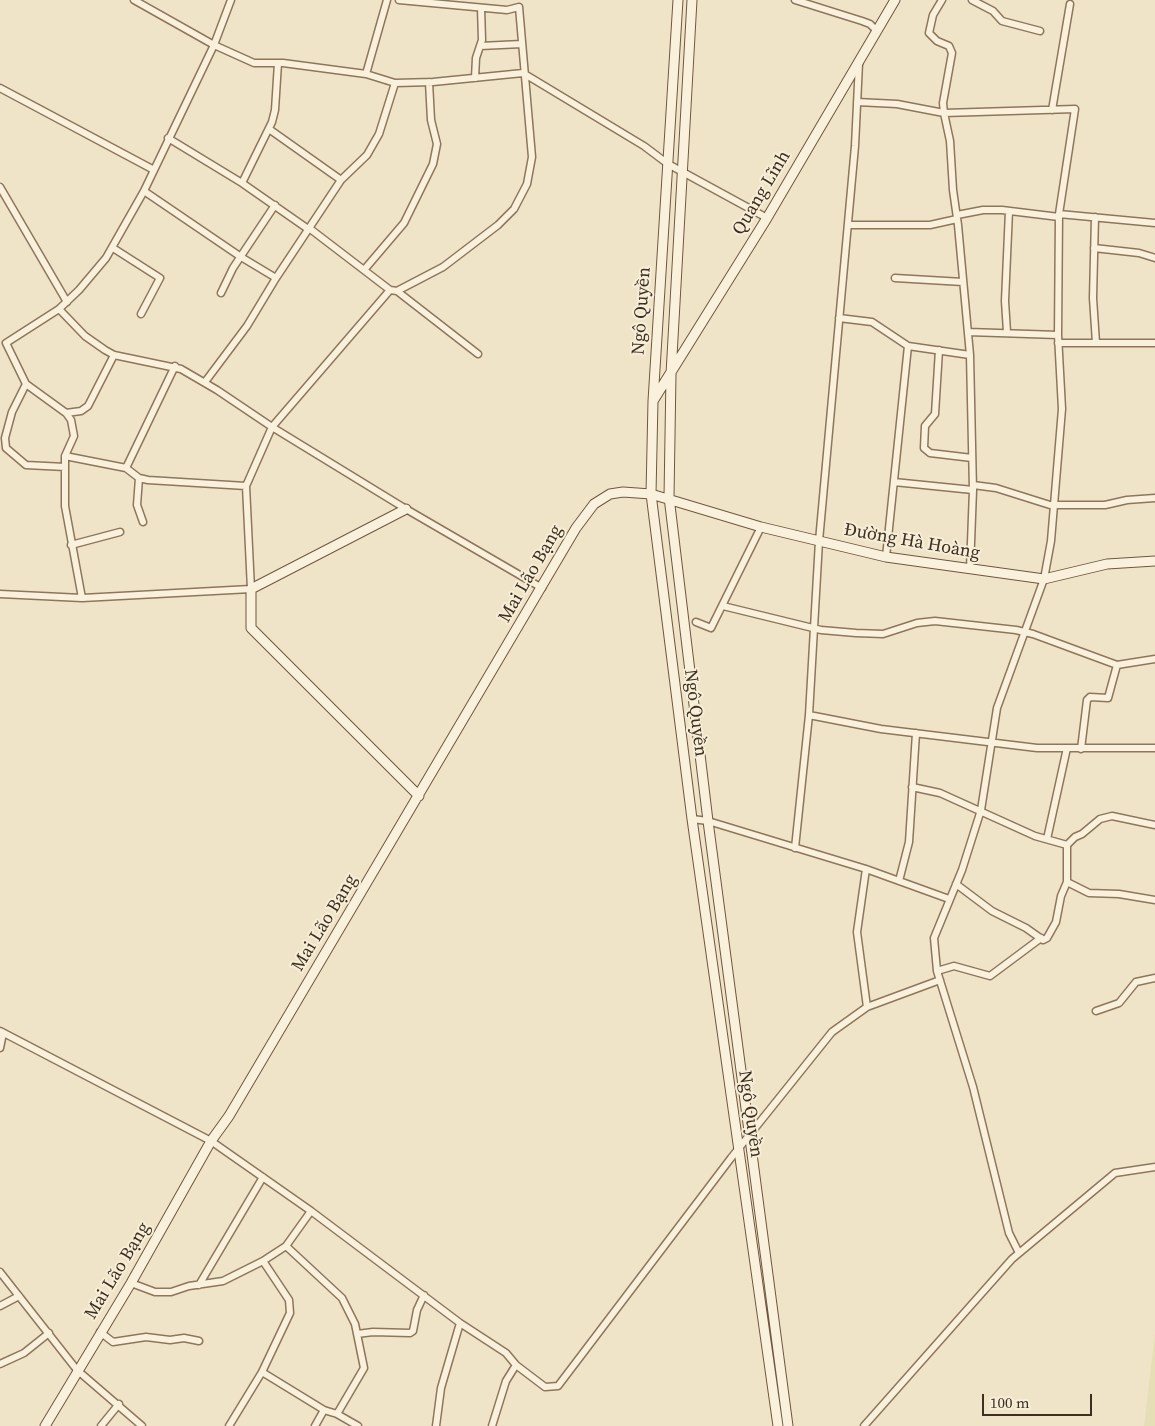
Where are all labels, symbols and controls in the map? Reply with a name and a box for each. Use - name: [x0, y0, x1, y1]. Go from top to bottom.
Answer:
- street label: Quang Lĩnh: [728, 147, 796, 239]
- street label: Ngô Quyền: [628, 266, 656, 356]
- street label: Đường Hà Hoàng: [842, 519, 982, 565]
- street label: Mai Lão Bạng: [494, 521, 568, 627]
- street label: Ngô Quyền: [679, 668, 711, 758]
- street label: Mai Lão Bạng: [288, 871, 362, 975]
- street label: Ngô Quyền: [733, 1069, 767, 1159]
- street label: Mai Lão Bạng: [81, 1219, 155, 1323]
- scale bar: [985, 1384, 1095, 1416]
- text: 100 m: [990, 1392, 1030, 1413]

